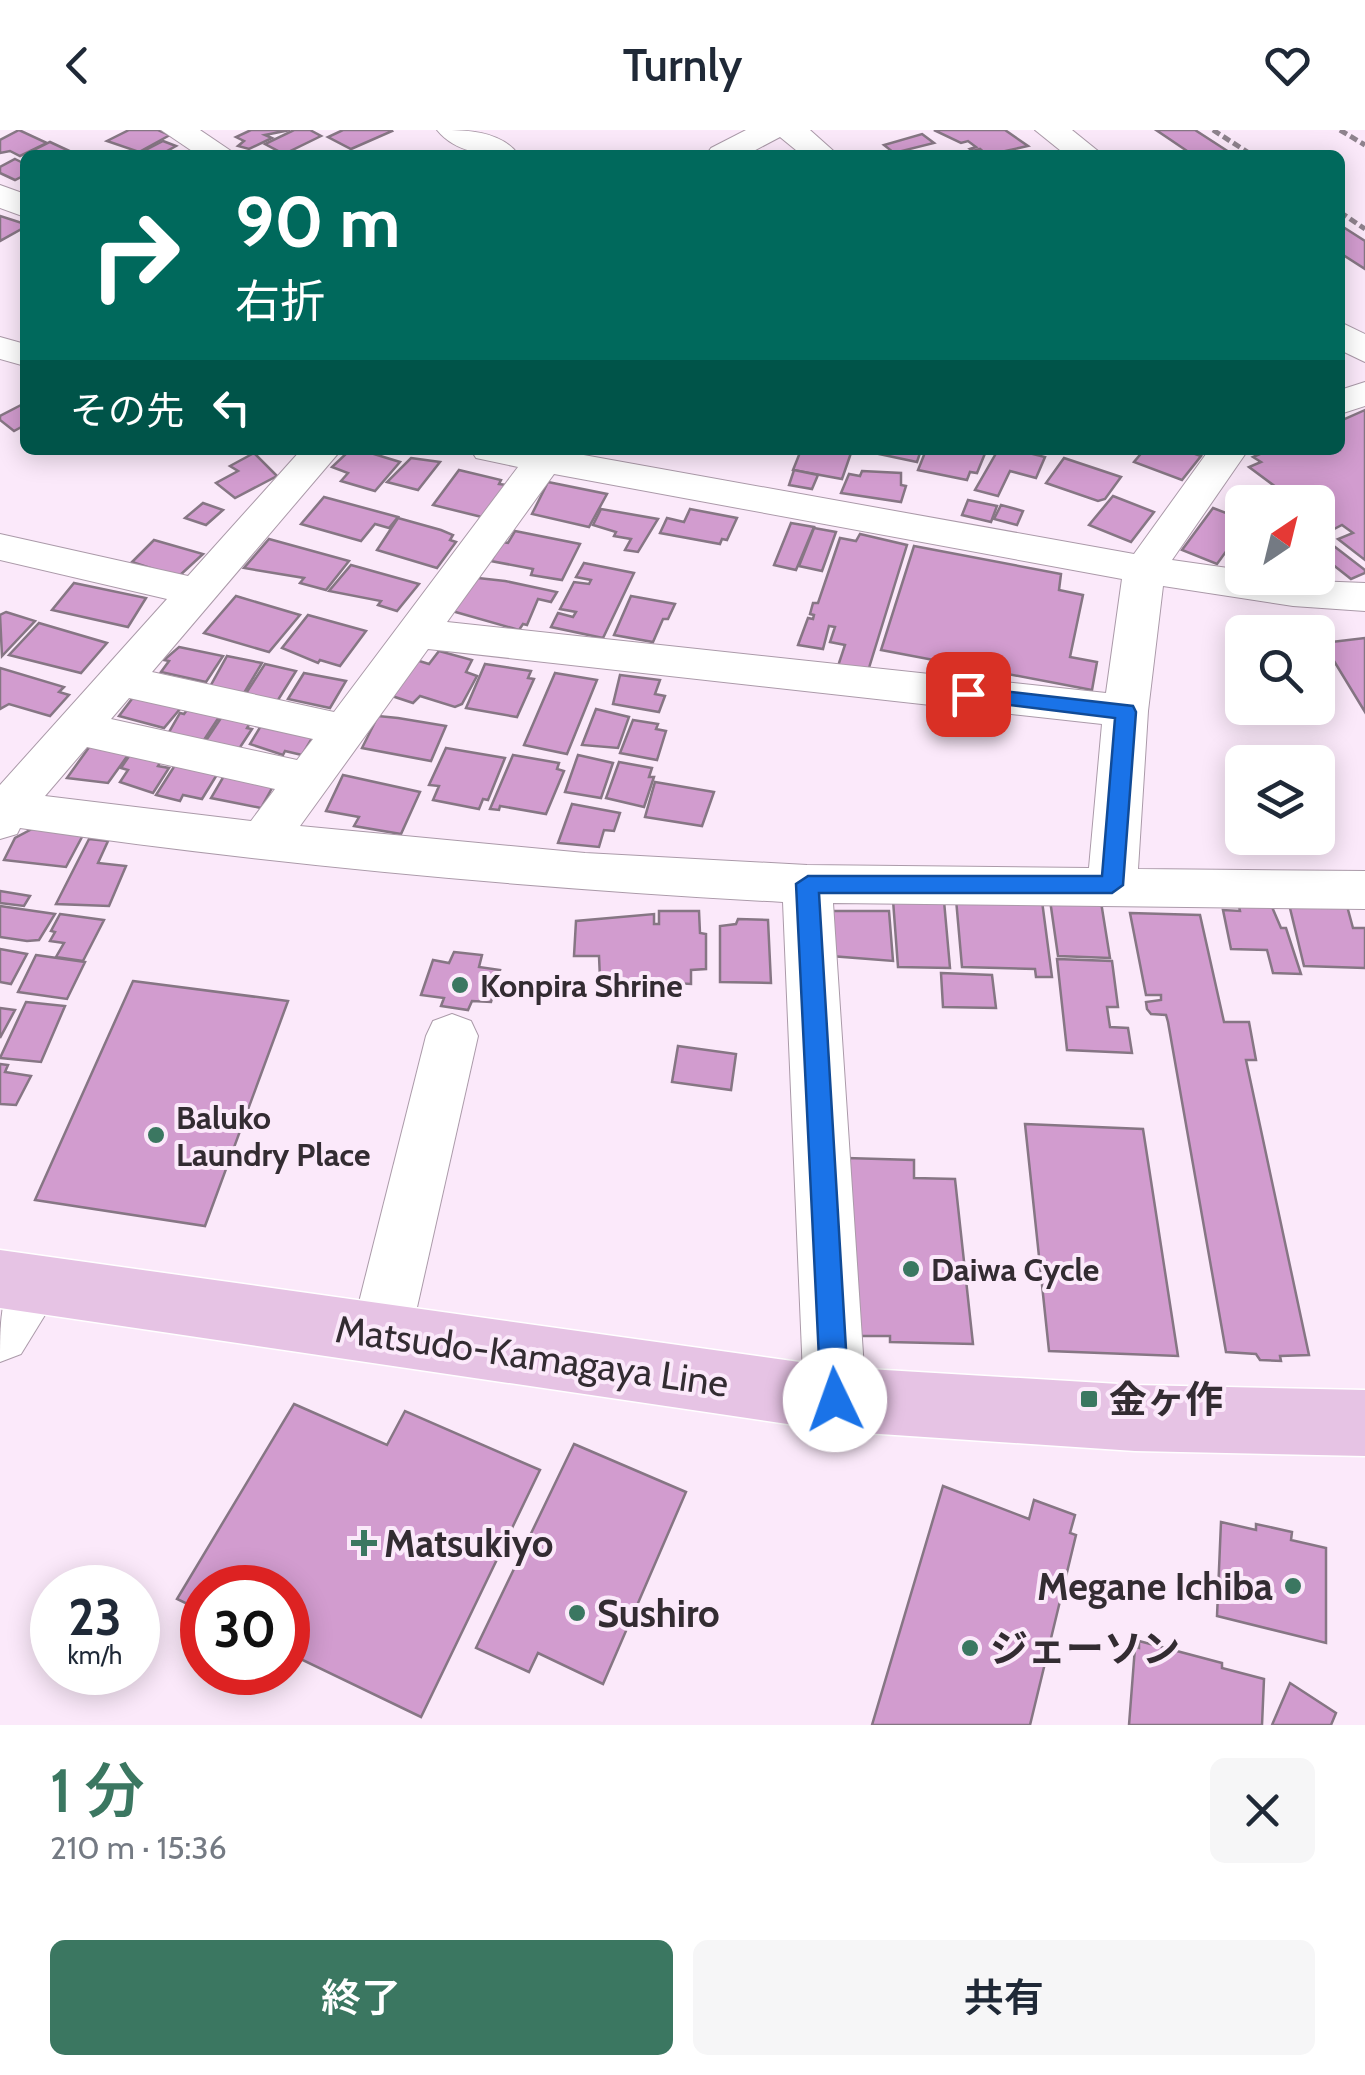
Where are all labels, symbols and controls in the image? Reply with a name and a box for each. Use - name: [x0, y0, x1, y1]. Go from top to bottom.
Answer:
- icon: back: [50, 38, 105, 93]
- text: Turnly: [623, 38, 742, 92]
- icon: heart: [1260, 38, 1315, 93]
- text: 90 m: [235, 179, 400, 265]
- icon: right: [70, 190, 200, 320]
- text: 右折: [235, 274, 325, 328]
- icon: left: [204, 380, 259, 435]
- text: その先: [70, 387, 184, 434]
- north arrow: [1225, 485, 1335, 595]
- map controls: [1225, 485, 1335, 855]
- button: search: [1225, 615, 1335, 725]
- pin: [926, 652, 1011, 737]
- icon: arrive: [941, 667, 996, 722]
- button: layers: [1225, 745, 1335, 855]
- place label: Konpira Shrine: [480, 966, 683, 1005]
- marker: Konpira Shrine: [449, 974, 471, 996]
- place label: Baluko Laundry Place: [176, 1098, 371, 1174]
- marker: Baluko Laundry Place: [145, 1124, 167, 1146]
- place label: Daiwa Cycle: [931, 1250, 1099, 1289]
- marker: Daiwa Cycle: [900, 1258, 922, 1280]
- street label: Matsudo-Kamagaya Line: [333, 1305, 731, 1407]
- position arrow: [783, 1348, 887, 1452]
- place label: 金ヶ作: [1109, 1376, 1223, 1423]
- marker: 金ヶ作: [1078, 1388, 1100, 1410]
- place label: Matsukiyo: [384, 1520, 553, 1567]
- marker: Matsukiyo: [353, 1532, 375, 1554]
- place label: Megane Ichiba: [1037, 1563, 1273, 1610]
- speed limit sign: 30: [180, 1565, 310, 1695]
- marker: Megane Ichiba: [1282, 1575, 1304, 1597]
- text: 23: [68, 1587, 122, 1648]
- place label: Sushiro: [597, 1590, 720, 1637]
- marker: Sushiro: [566, 1602, 588, 1624]
- place label: ジェーソン: [990, 1625, 1180, 1672]
- marker: ジェーソン: [959, 1637, 981, 1659]
- text: km/h: [68, 1640, 122, 1670]
- text: 1 分: [50, 1754, 145, 1827]
- button: close: [1210, 1758, 1315, 1863]
- text: 210 m · 15:36: [50, 1828, 227, 1867]
- button: 終了: [50, 1940, 673, 2055]
- button: 共有: [693, 1940, 1315, 2055]

